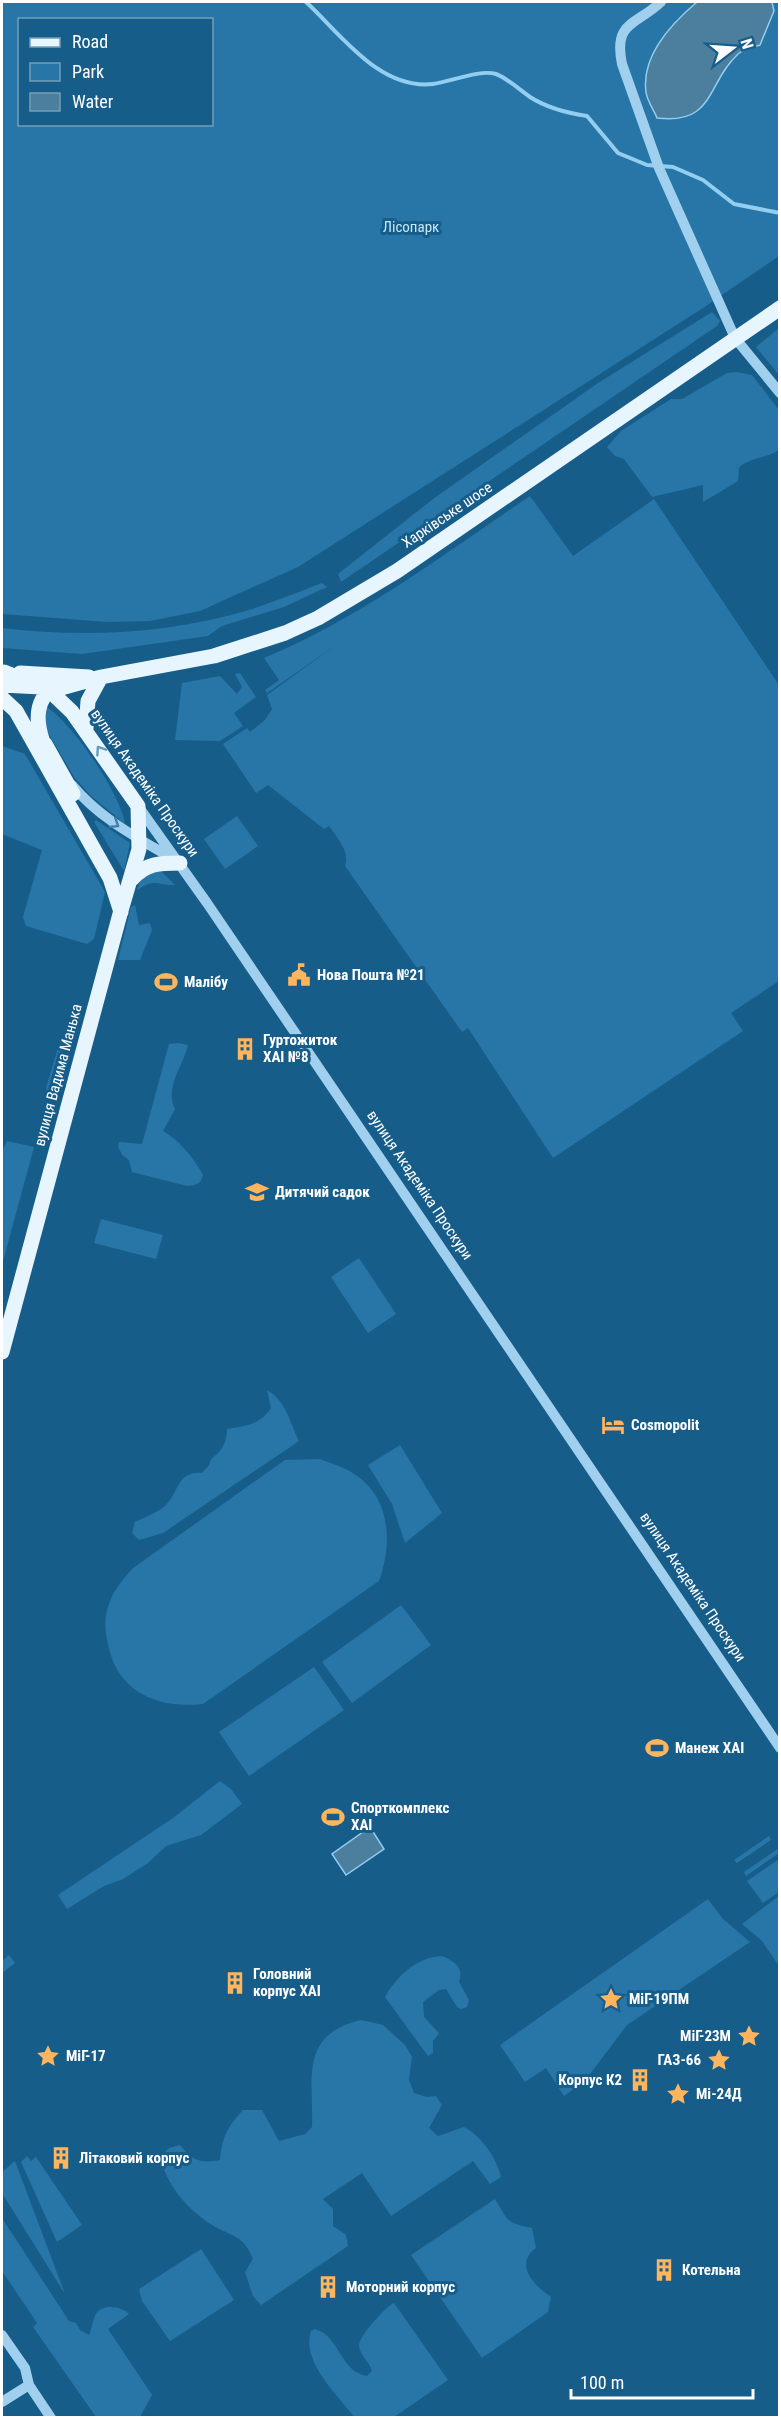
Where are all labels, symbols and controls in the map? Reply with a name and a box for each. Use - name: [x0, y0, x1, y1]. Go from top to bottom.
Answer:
- legend: [18, 18, 213, 126]
- north arrow: [703, 18, 763, 78]
- text: Road: [72, 31, 108, 52]
- text: N: [736, 36, 757, 51]
- text: Park: [72, 61, 104, 82]
- text: Water: [72, 91, 114, 112]
- park label: Лісопарк: [383, 218, 439, 236]
- street label: Харківське шосе: [399, 478, 495, 552]
- street label: вулиця Академіка Проскури: [87, 706, 203, 860]
- one-way arrow: [96, 746, 107, 757]
- one-way arrow: [109, 816, 119, 828]
- public building icon: Нова Пошта №21: [286, 962, 312, 988]
- place label: Нова Пошта №21: [317, 966, 425, 984]
- sports icon: Малібу: [153, 969, 179, 995]
- place label: Малібу: [184, 973, 228, 991]
- street label: вулиця Вадима Манька: [30, 1002, 86, 1148]
- place label: Гуртожиток ХАІ №8: [263, 1031, 338, 1066]
- building icon: Гуртожиток ХАІ №8: [232, 1036, 258, 1062]
- street label: вулиця Академіка Проскури: [363, 1107, 477, 1263]
- school or university icon: Дитячий садок: [244, 1179, 270, 1205]
- place label: Дитячий садок: [275, 1183, 370, 1201]
- hotel icon: Cosmopolit: [600, 1412, 626, 1438]
- place label: Cosmopolit: [631, 1416, 700, 1434]
- street label: вулиця Академіка Проскури: [636, 1509, 750, 1665]
- sports icon: Манеж ХАІ: [644, 1735, 670, 1761]
- place label: Манеж ХАІ: [675, 1739, 744, 1757]
- place label: Спорткомплекс ХАІ: [351, 1799, 450, 1834]
- sports icon: Спорткомплекс ХАІ: [320, 1804, 346, 1830]
- place label: Головний корпус ХАІ: [253, 1965, 321, 2000]
- building icon: Головний корпус ХАІ: [222, 1970, 248, 1996]
- place icon: МіГ-19ПМ: [598, 1986, 624, 2012]
- place label: МіГ-19ПМ: [629, 1990, 689, 2008]
- place icon: МіГ-23М: [736, 2023, 762, 2049]
- place label: МіГ-23М: [680, 2027, 731, 2045]
- place icon: МіГ-17: [35, 2043, 61, 2069]
- place label: МіГ-17: [66, 2047, 106, 2065]
- place icon: ГАЗ-66: [706, 2047, 732, 2073]
- place label: ГАЗ-66: [658, 2051, 701, 2069]
- building icon: Корпус К2: [627, 2067, 653, 2093]
- place label: Корпус К2: [558, 2071, 622, 2089]
- place icon: Мі-24Д: [665, 2081, 691, 2107]
- place label: Мі-24Д: [696, 2085, 742, 2103]
- building icon: Літаковий корпус: [48, 2145, 74, 2171]
- place label: Літаковий корпус: [79, 2149, 189, 2167]
- building icon: Котельна: [651, 2257, 677, 2283]
- place label: Котельна: [682, 2261, 740, 2279]
- building icon: Моторний корпус: [315, 2274, 341, 2300]
- place label: Моторний корпус: [346, 2278, 455, 2296]
- scale bar: [571, 2362, 752, 2400]
- text: 100 m: [580, 2372, 624, 2393]

